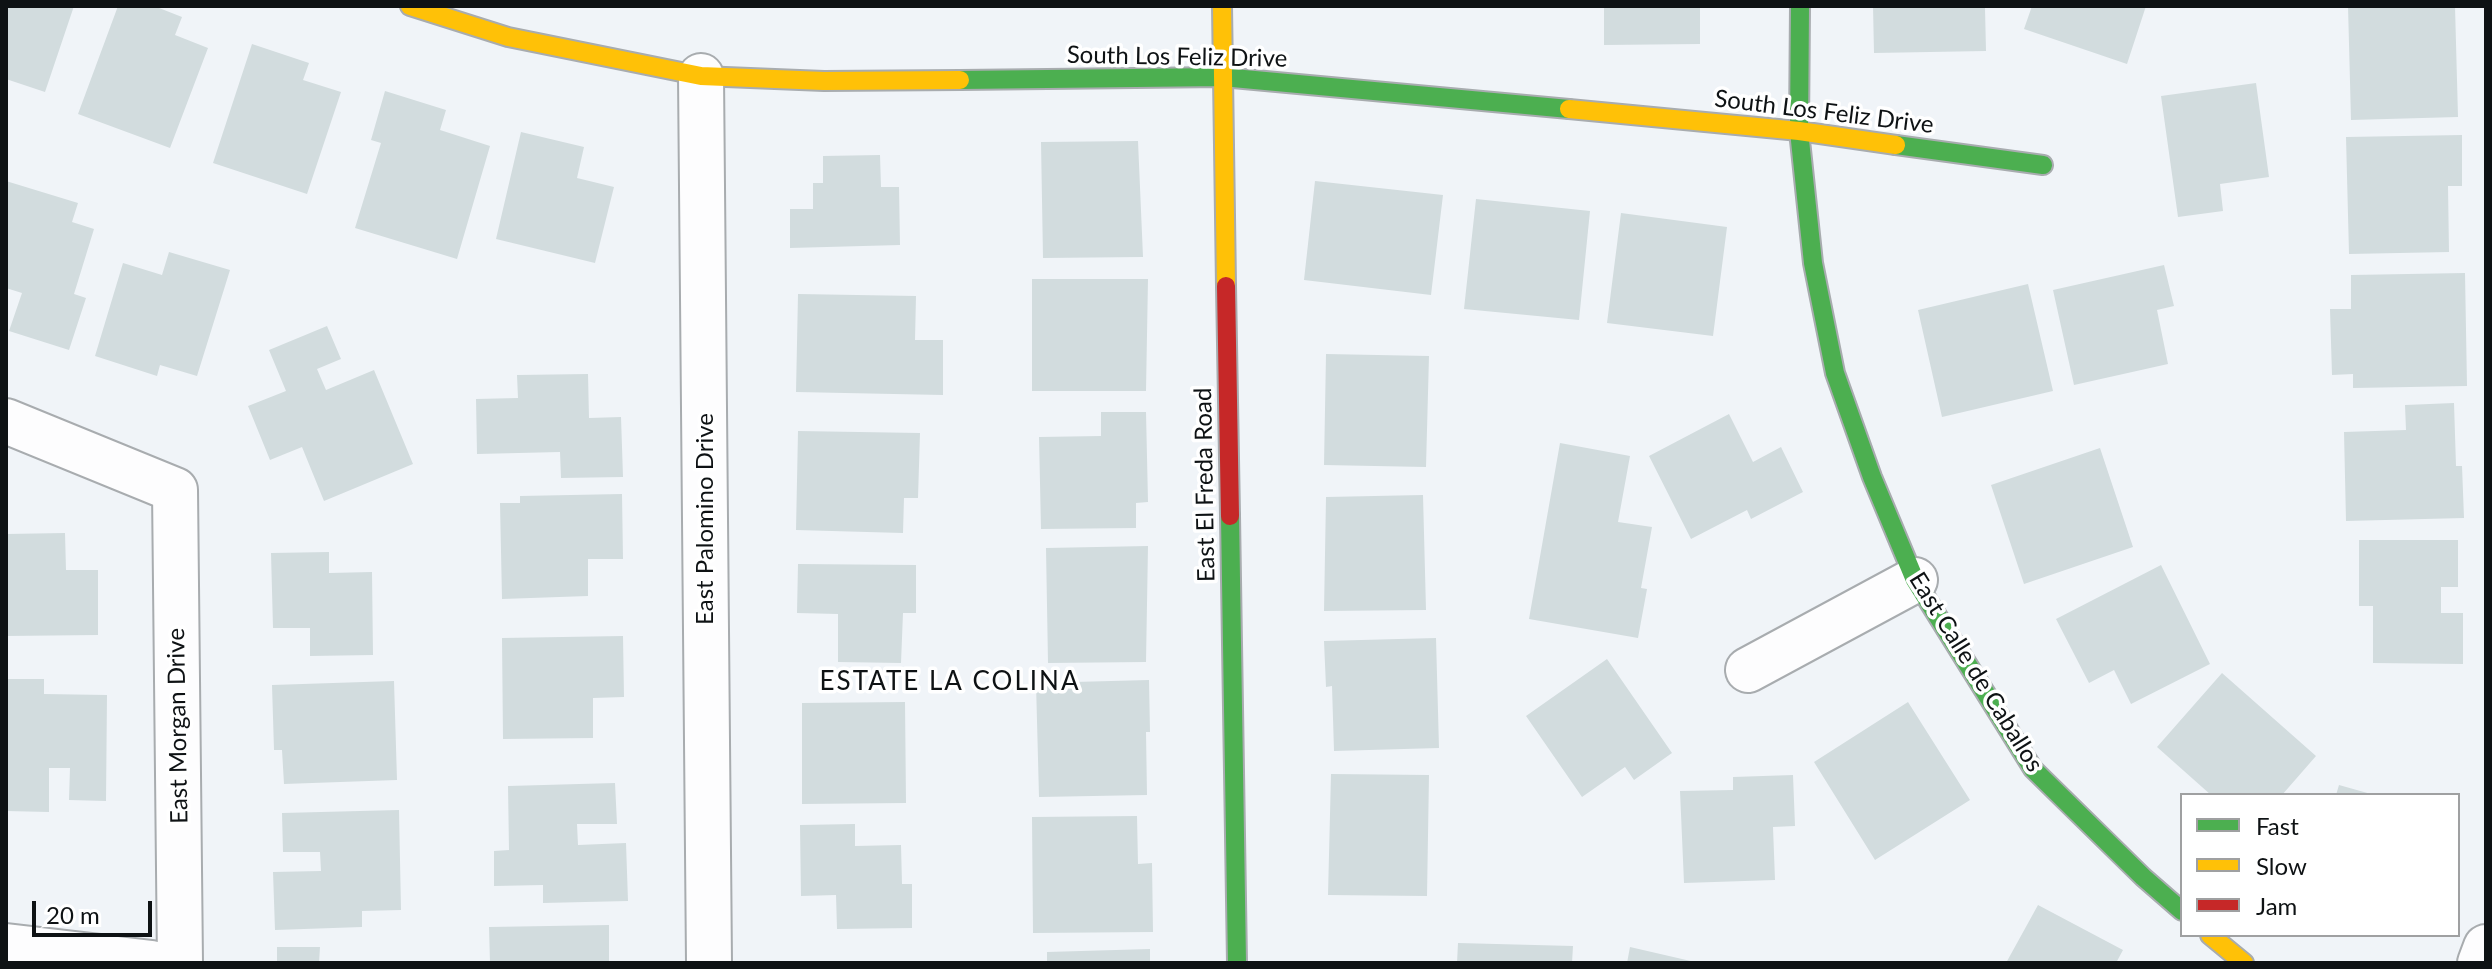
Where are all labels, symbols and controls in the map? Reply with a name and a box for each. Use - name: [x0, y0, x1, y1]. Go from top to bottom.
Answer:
- street label: South Los Feliz Drive: [1067, 41, 1287, 73]
- street label: South Los Feliz Drive: [1713, 84, 1935, 140]
- street label: East El Freda Road: [1189, 387, 1221, 583]
- street label: East Palomino Drive: [691, 413, 719, 625]
- street label: East Calle de Caballos: [1903, 567, 2049, 777]
- street label: East Morgan Drive: [162, 628, 194, 824]
- district label: ESTATE LA COLINA: [820, 666, 1080, 698]
- legend: [2180, 793, 2460, 937]
- text: Fast: [2256, 811, 2299, 840]
- text: Slow: [2256, 851, 2307, 880]
- scale bar: [36, 885, 156, 935]
- text: Jam: [2256, 891, 2297, 920]
- text: 20 m: [46, 900, 100, 929]

